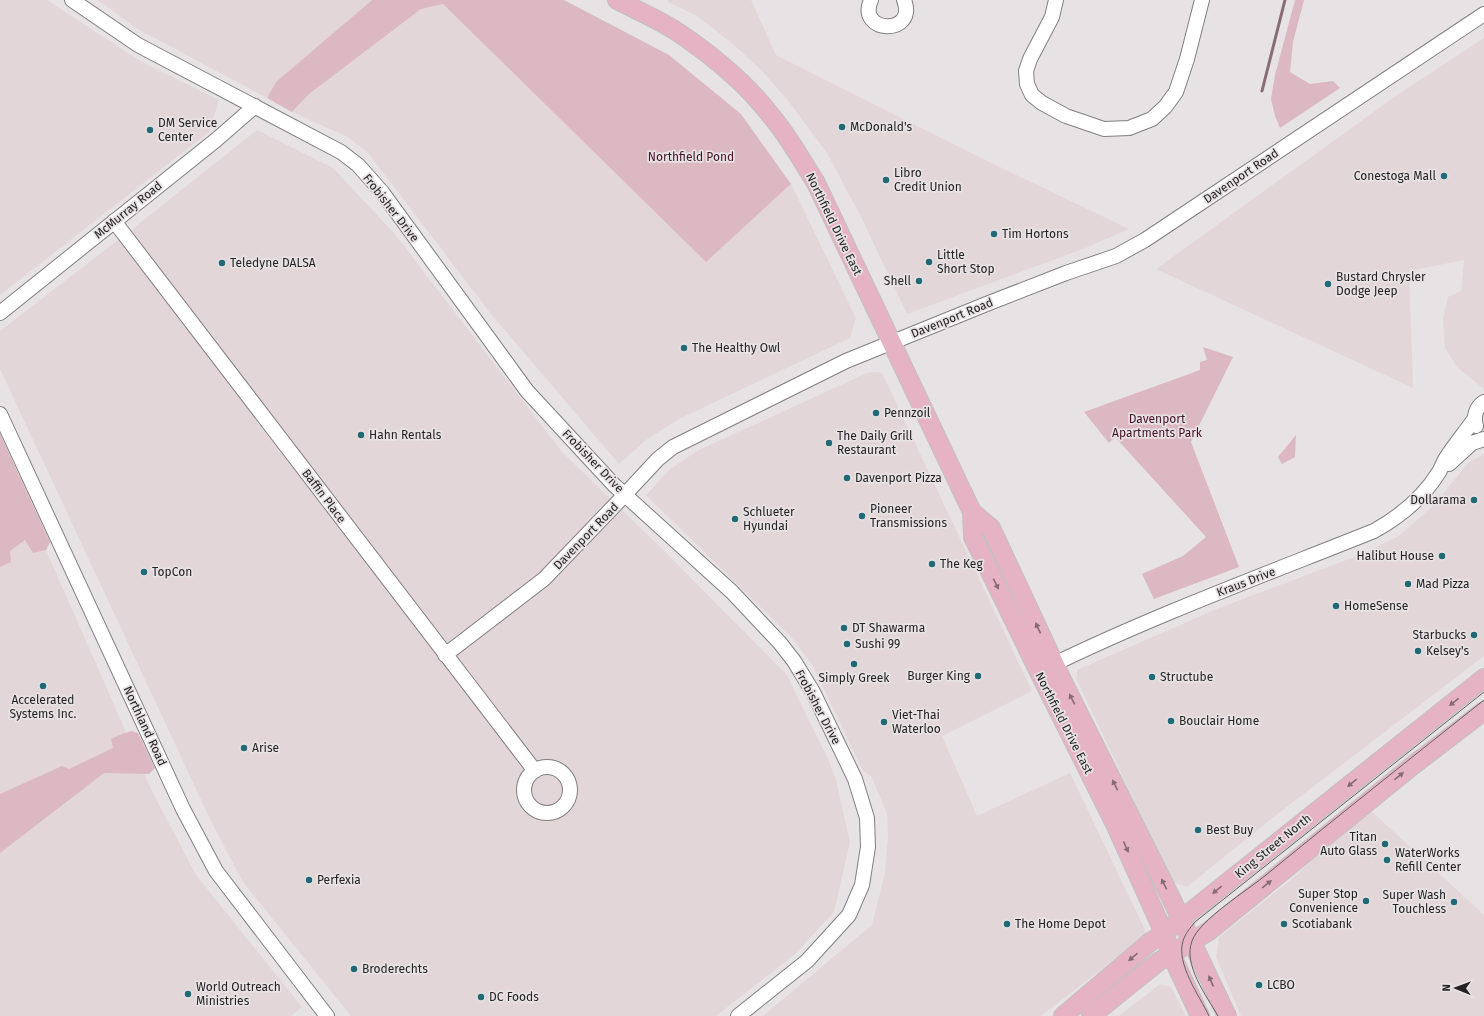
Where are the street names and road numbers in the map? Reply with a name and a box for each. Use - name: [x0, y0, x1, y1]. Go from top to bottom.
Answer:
- street label: Davenport Road: [1201, 146, 1281, 206]
- street label: Northfield Drive East: [803, 170, 865, 278]
- street label: Frobisher Drive: [360, 171, 422, 245]
- street label: McMurray Road: [91, 178, 165, 242]
- street label: Davenport Road: [909, 295, 995, 341]
- street label: Frobisher Drive: [559, 426, 627, 496]
- street label: Baffin Place: [299, 466, 349, 526]
- street label: Davenport Road: [551, 500, 621, 572]
- street label: Kraus Drive: [1215, 564, 1277, 600]
- street label: Frobisher Drive: [792, 667, 844, 747]
- street label: Northfield Drive East: [1032, 670, 1096, 777]
- street label: Northland Road: [120, 684, 170, 768]
- street label: King Street North: [1232, 811, 1314, 881]

